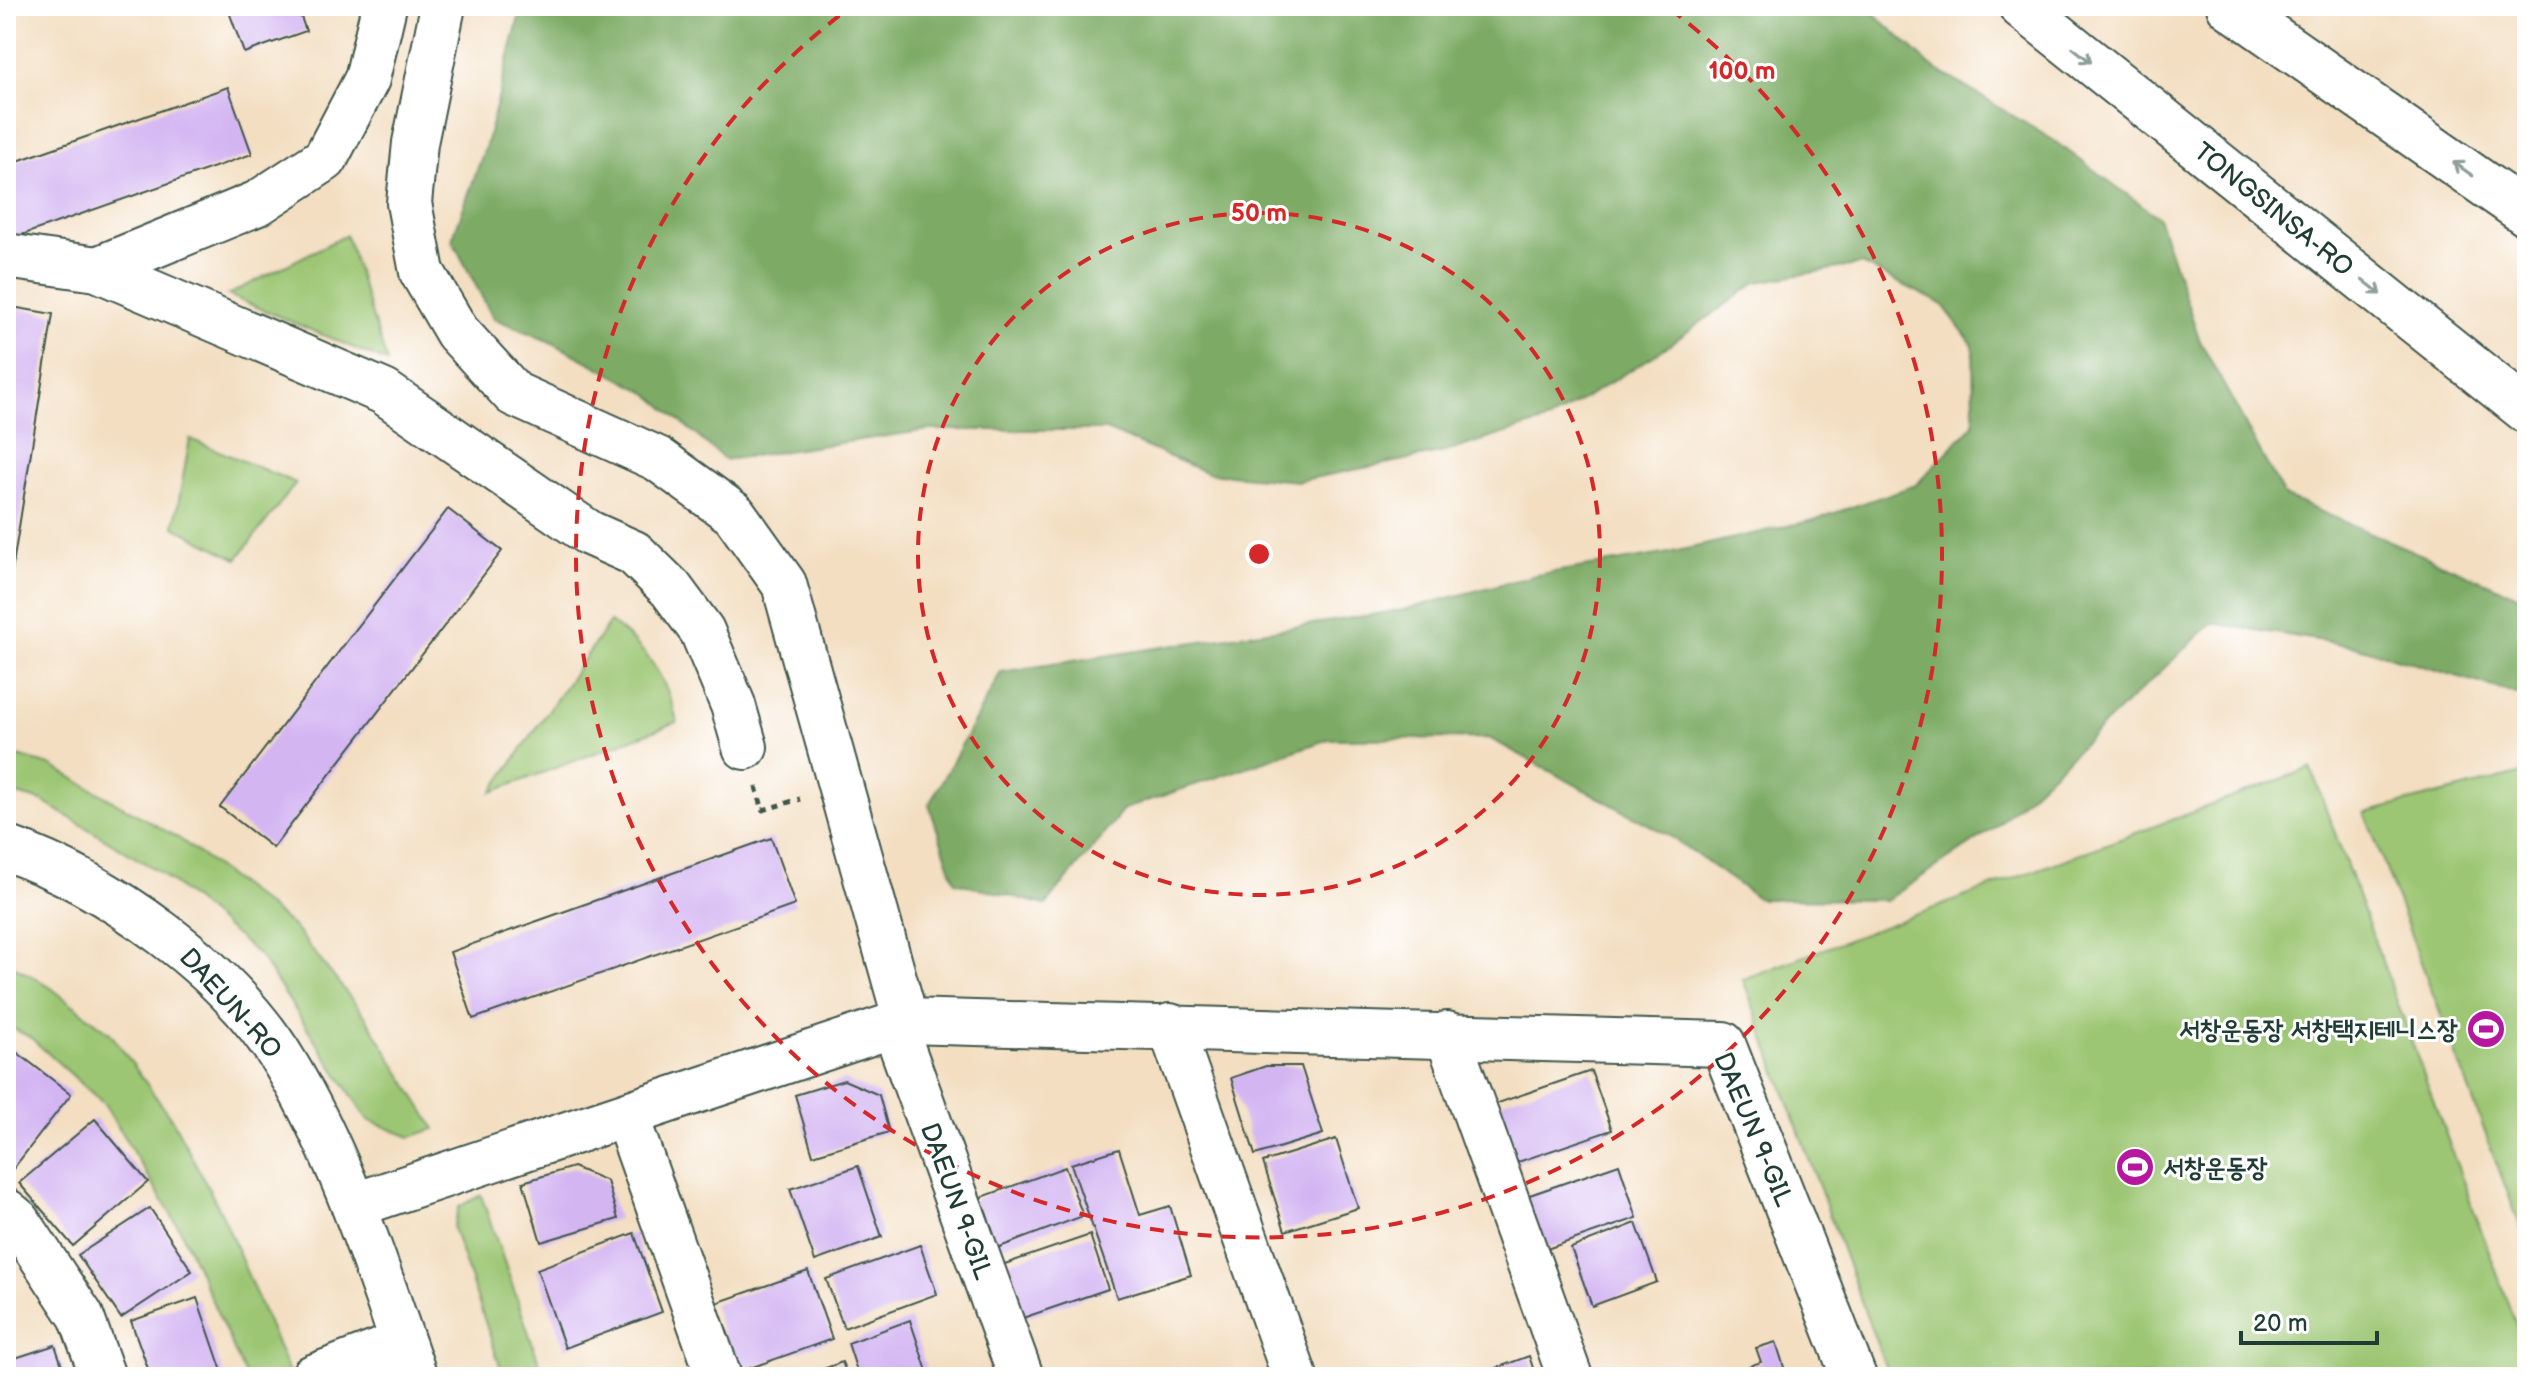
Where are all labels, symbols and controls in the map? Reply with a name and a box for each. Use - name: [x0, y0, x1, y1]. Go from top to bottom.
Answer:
- one-way arrow: [2071, 46, 2092, 64]
- text: 100 m: [1709, 57, 1775, 86]
- street label: TONGSINSA-RO: [2187, 137, 2359, 284]
- one-way arrow: [2453, 161, 2475, 177]
- text: 50 m: [1231, 199, 1287, 228]
- one-way arrow: [2362, 278, 2383, 296]
- centre of rings: [1245, 540, 1273, 568]
- street label: DAEUN-RO: [172, 943, 287, 1066]
- sports icon: 서창운동장 서창택지테니스장: [2465, 1008, 2507, 1050]
- place label: 서창운동장 서창택지테니스장: [2179, 1015, 2458, 1046]
- street label: DAEUN 9-GIL: [1706, 1048, 1799, 1211]
- street label: DAEUN 9-GIL: [913, 1119, 998, 1284]
- sports icon: 서창운동장: [2114, 1146, 2156, 1188]
- place label: 서창운동장: [2163, 1153, 2268, 1184]
- scale bar: [2241, 1295, 2377, 1345]
- text: 20 m: [2253, 1309, 2308, 1338]

